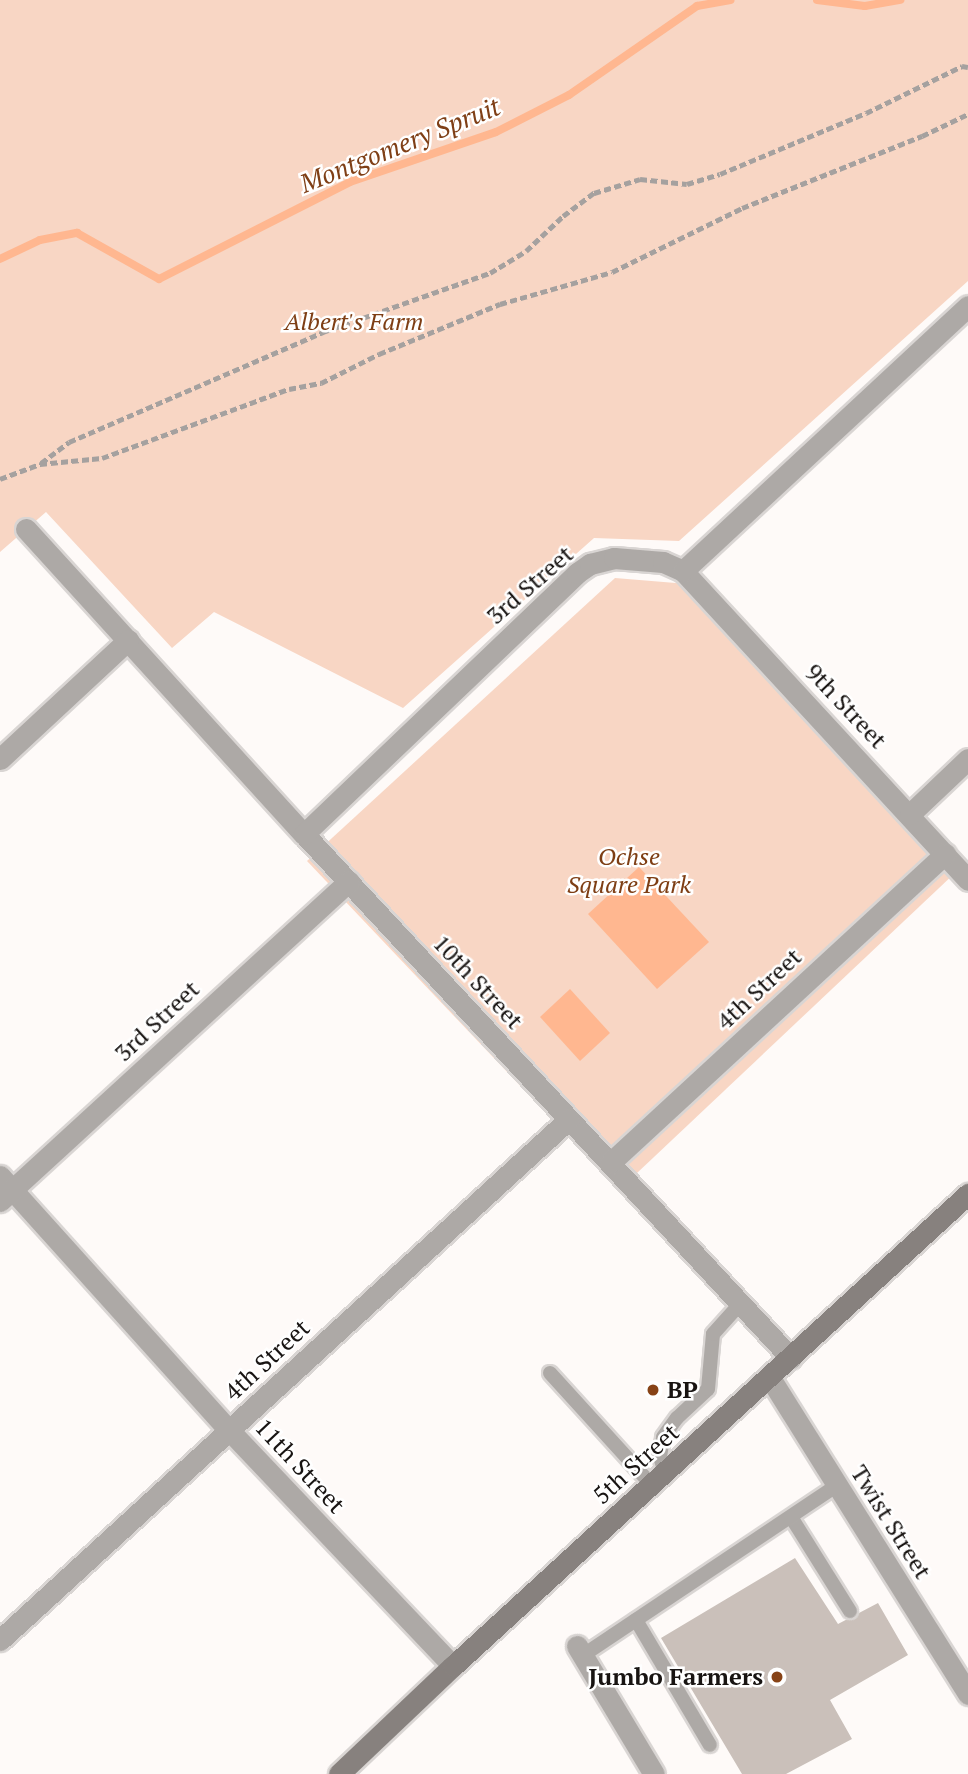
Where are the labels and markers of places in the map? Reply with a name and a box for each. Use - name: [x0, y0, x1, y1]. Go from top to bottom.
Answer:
- place label: BP: [667, 1376, 698, 1404]
- marker: BP: [645, 1382, 661, 1398]
- place label: Jumbo Farmers: [589, 1663, 763, 1691]
- marker: Jumbo Farmers: [769, 1669, 785, 1685]

